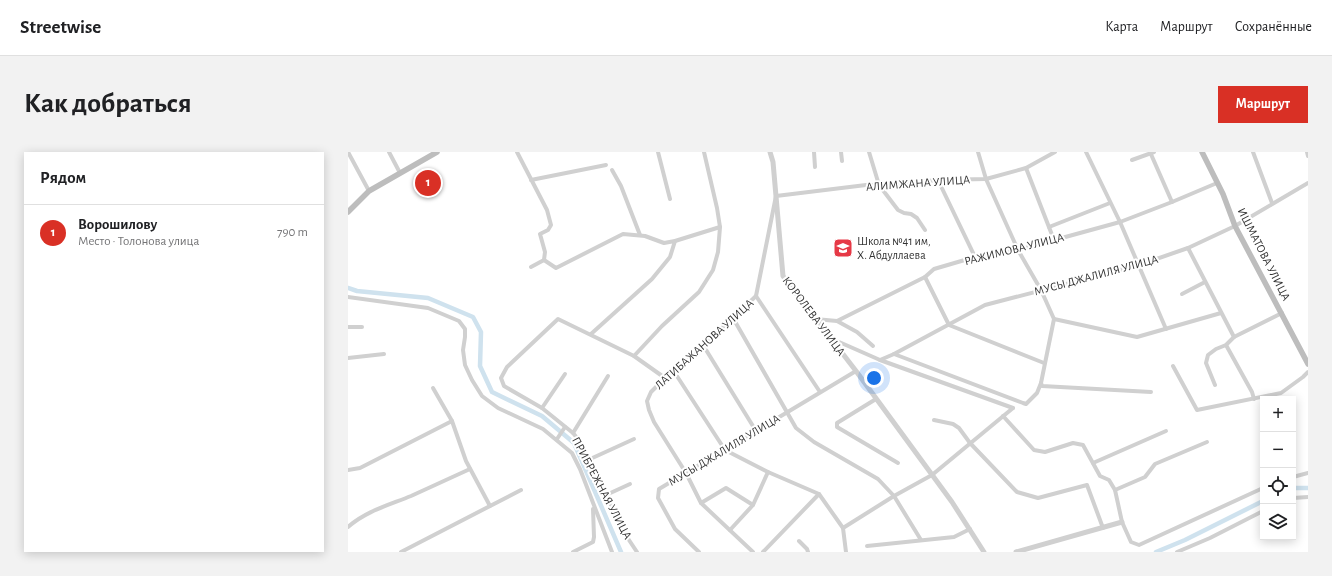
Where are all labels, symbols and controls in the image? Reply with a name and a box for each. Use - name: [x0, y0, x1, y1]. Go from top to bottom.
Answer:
- text: Streetwise: [20, 18, 101, 37]
- text: Карта: [1105, 20, 1138, 34]
- text: Маршрут: [1160, 20, 1213, 34]
- text: Сохранённые: [1235, 20, 1312, 34]
- button: Маршрут: [1218, 86, 1308, 123]
- text: Как добраться: [24, 90, 192, 118]
- pin: 1: [415, 168, 441, 198]
- text: Рядом: [40, 169, 86, 186]
- street label: АЛИМЖАНА УЛИЦА: [865, 173, 971, 193]
- street label: ИШМАТОВА УЛИЦА: [1235, 206, 1293, 302]
- text: Ворошилову: [78, 217, 157, 232]
- text: 1: [51, 226, 55, 239]
- text: 790 m: [277, 226, 308, 239]
- street label: РАЖИМОВА УЛИЦА: [963, 231, 1065, 267]
- text: Место · Толонова улица: [78, 235, 200, 248]
- place label: Школа №41 им, Х. Абдуллаева: [857, 235, 931, 262]
- school or university icon: Школа №41 им, Х. Абдуллаева: [832, 237, 854, 259]
- street label: МУСЫ ДЖАЛИЛЯ УЛИЦА: [1033, 253, 1159, 297]
- street label: КОРОЛЕВА УЛИЦА: [780, 274, 848, 358]
- street label: ЛАТИБАЖАНОВА УЛИЦА: [652, 297, 756, 391]
- your location: [864, 368, 884, 388]
- map controls: [1260, 396, 1296, 540]
- button: +: [1260, 396, 1296, 432]
- street label: МУСЫ ДЖАЛИЛЯ УЛИЦА: [666, 412, 782, 488]
- button: −: [1260, 432, 1296, 468]
- street label: ПРИБРЕЖНАЯ УЛИЦА: [570, 435, 634, 541]
- button: locate: [1260, 468, 1296, 504]
- button: layers: [1260, 504, 1296, 540]

